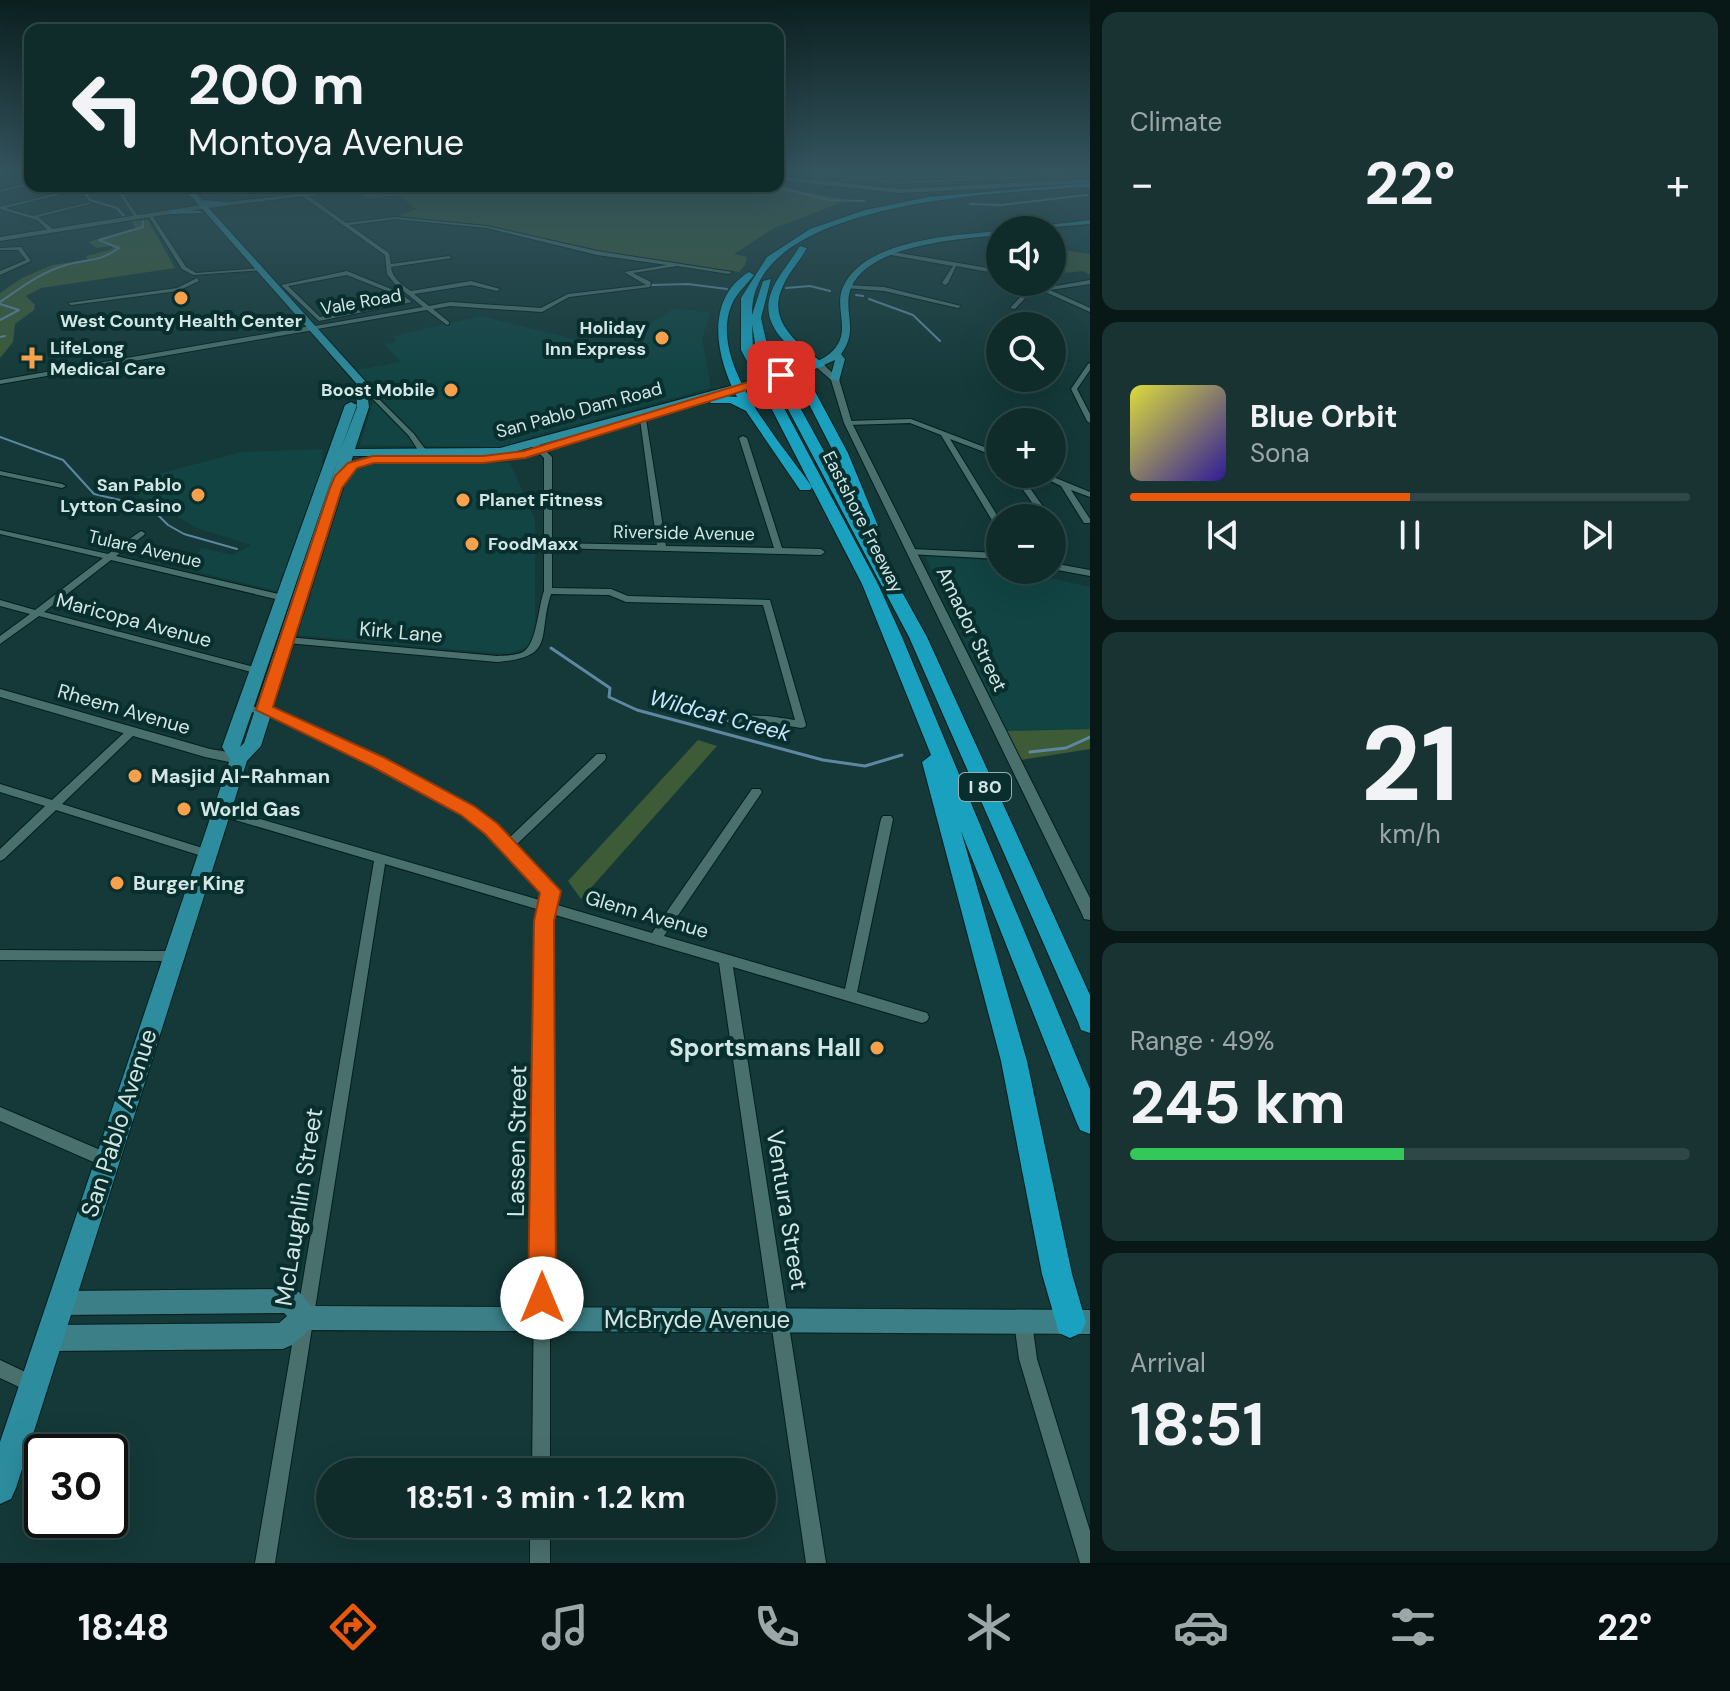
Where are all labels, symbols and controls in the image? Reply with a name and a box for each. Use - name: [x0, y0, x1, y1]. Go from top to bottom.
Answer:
- text: 200 m: [188, 48, 365, 121]
- icon: left: [56, 56, 160, 160]
- text: Climate: [1130, 105, 1222, 139]
- text: Montoya Avenue: [188, 119, 464, 166]
- text: 22°: [1364, 144, 1456, 223]
- text: −: [1130, 155, 1154, 213]
- text: +: [1666, 155, 1690, 213]
- map controls: [986, 216, 1066, 584]
- button: sound: [986, 216, 1066, 296]
- street label: Vale Road: [319, 283, 403, 321]
- marker: West County Health Center: [172, 289, 190, 307]
- place label: West County Health Center: [60, 309, 302, 333]
- button: search: [986, 312, 1066, 392]
- place label: Holiday Inn Express: [545, 316, 646, 361]
- marker: Holiday Inn Express: [653, 329, 671, 347]
- place label: LifeLong Medical Care: [50, 336, 166, 381]
- pin: [747, 341, 815, 409]
- marker: LifeLong Medical Care: [21, 347, 43, 369]
- icon: arrive: [759, 353, 803, 397]
- street label: San Pablo Dam Road: [493, 376, 665, 444]
- place label: Boost Mobile: [321, 378, 435, 402]
- marker: Boost Mobile: [442, 381, 460, 399]
- text: Blue Orbit: [1250, 397, 1397, 436]
- button: +: [986, 408, 1066, 488]
- text: Sona: [1250, 436, 1310, 470]
- street label: Eastshore Freeway: [817, 447, 909, 597]
- place label: San Pablo Lytton Casino: [60, 473, 182, 518]
- marker: San Pablo Lytton Casino: [189, 486, 207, 504]
- place label: Planet Fitness: [479, 488, 603, 512]
- marker: Planet Fitness: [454, 491, 472, 509]
- button: −: [986, 504, 1066, 584]
- icon: previous: [1201, 513, 1245, 557]
- icon: pause: [1388, 513, 1432, 557]
- icon: next: [1575, 513, 1619, 557]
- street label: Riverside Avenue: [613, 520, 755, 546]
- street label: Tulare Avenue: [86, 524, 204, 574]
- place label: FoodMaxx: [488, 532, 578, 556]
- marker: FoodMaxx: [463, 535, 481, 553]
- street label: Amador Street: [931, 562, 1014, 696]
- street label: Maricopa Avenue: [53, 587, 215, 653]
- street label: Kirk Lane: [358, 615, 444, 649]
- street label: Rheem Avenue: [54, 678, 194, 740]
- water label: Wildcat Creek: [646, 683, 794, 748]
- text: 21: [1361, 697, 1459, 832]
- place label: Masjid Al-Rahman: [151, 763, 330, 789]
- marker: Masjid Al-Rahman: [126, 767, 144, 785]
- road number: I 80: [959, 773, 1011, 801]
- place label: World Gas: [200, 796, 301, 822]
- marker: World Gas: [175, 800, 193, 818]
- text: km/h: [1379, 817, 1441, 851]
- place label: Burger King: [133, 870, 245, 896]
- marker: Burger King: [108, 874, 126, 892]
- street label: Glenn Avenue: [582, 884, 712, 944]
- text: Range · 49%: [1130, 1024, 1274, 1058]
- street label: San Pablo Avenue: [73, 1025, 164, 1221]
- place label: Sportsmans Hall: [669, 1032, 861, 1063]
- marker: Sportsmans Hall: [868, 1039, 886, 1057]
- text: 245 km: [1130, 1063, 1346, 1142]
- street label: Lassen Street: [500, 1065, 533, 1217]
- street label: McLaughlin Street: [268, 1106, 329, 1308]
- street label: Ventura Street: [760, 1128, 815, 1292]
- position arrow: [500, 1256, 584, 1340]
- street label: McBryde Avenue: [604, 1304, 790, 1335]
- text: Arrival: [1130, 1346, 1206, 1380]
- text: 18:51: [1130, 1385, 1264, 1464]
- speed limit sign: 30: [24, 1434, 128, 1538]
- text: 18:51 · 3 min · 1.2 km: [407, 1478, 685, 1517]
- icon: directions: [325, 1599, 381, 1655]
- icon: music: [537, 1599, 593, 1655]
- icon: phone: [749, 1599, 805, 1655]
- icon: climate: [961, 1599, 1017, 1655]
- icon: car: [1173, 1599, 1229, 1655]
- icon: filters: [1385, 1599, 1441, 1655]
- text: 18:48: [78, 1604, 169, 1651]
- text: 22°: [1597, 1604, 1652, 1651]

